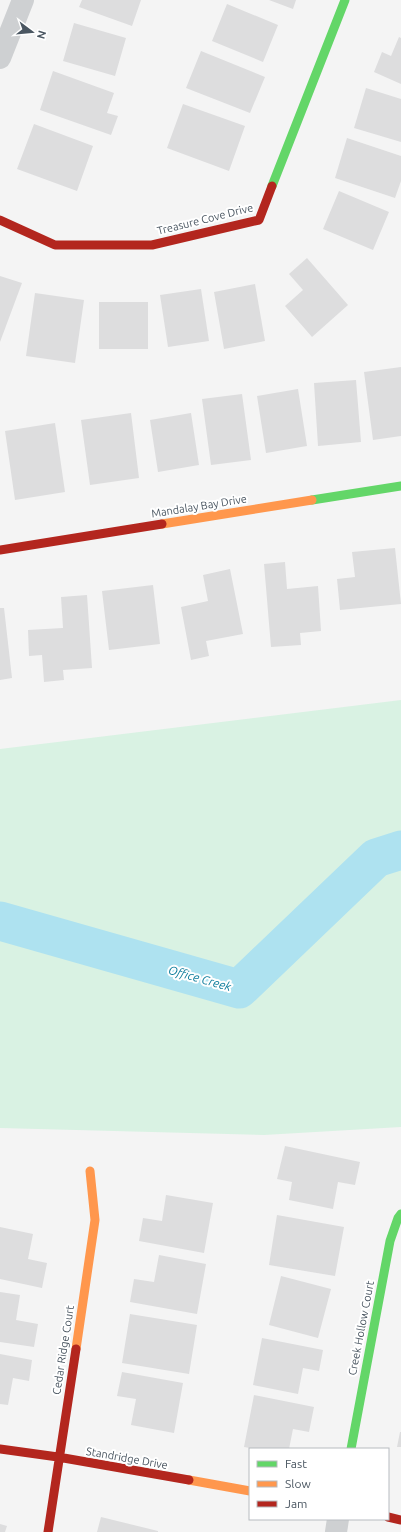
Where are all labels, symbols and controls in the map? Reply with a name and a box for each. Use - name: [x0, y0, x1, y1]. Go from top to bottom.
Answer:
- north arrow: [12, 12, 52, 52]
- text: N: [35, 29, 49, 40]
- street label: Treasure Cove Drive: [156, 201, 254, 237]
- street label: Mandalay Bay Drive: [150, 493, 248, 519]
- water label: Office Creek: [167, 963, 234, 994]
- street label: Creek Hollow Court: [346, 1279, 376, 1376]
- street label: Cedar Ridge Court: [50, 1304, 76, 1396]
- street label: Standridge Drive: [85, 1445, 169, 1471]
- legend: [249, 1448, 389, 1520]
- text: Fast: [285, 1457, 307, 1470]
- text: Slow: [285, 1477, 311, 1490]
- text: Jam: [285, 1497, 307, 1510]

